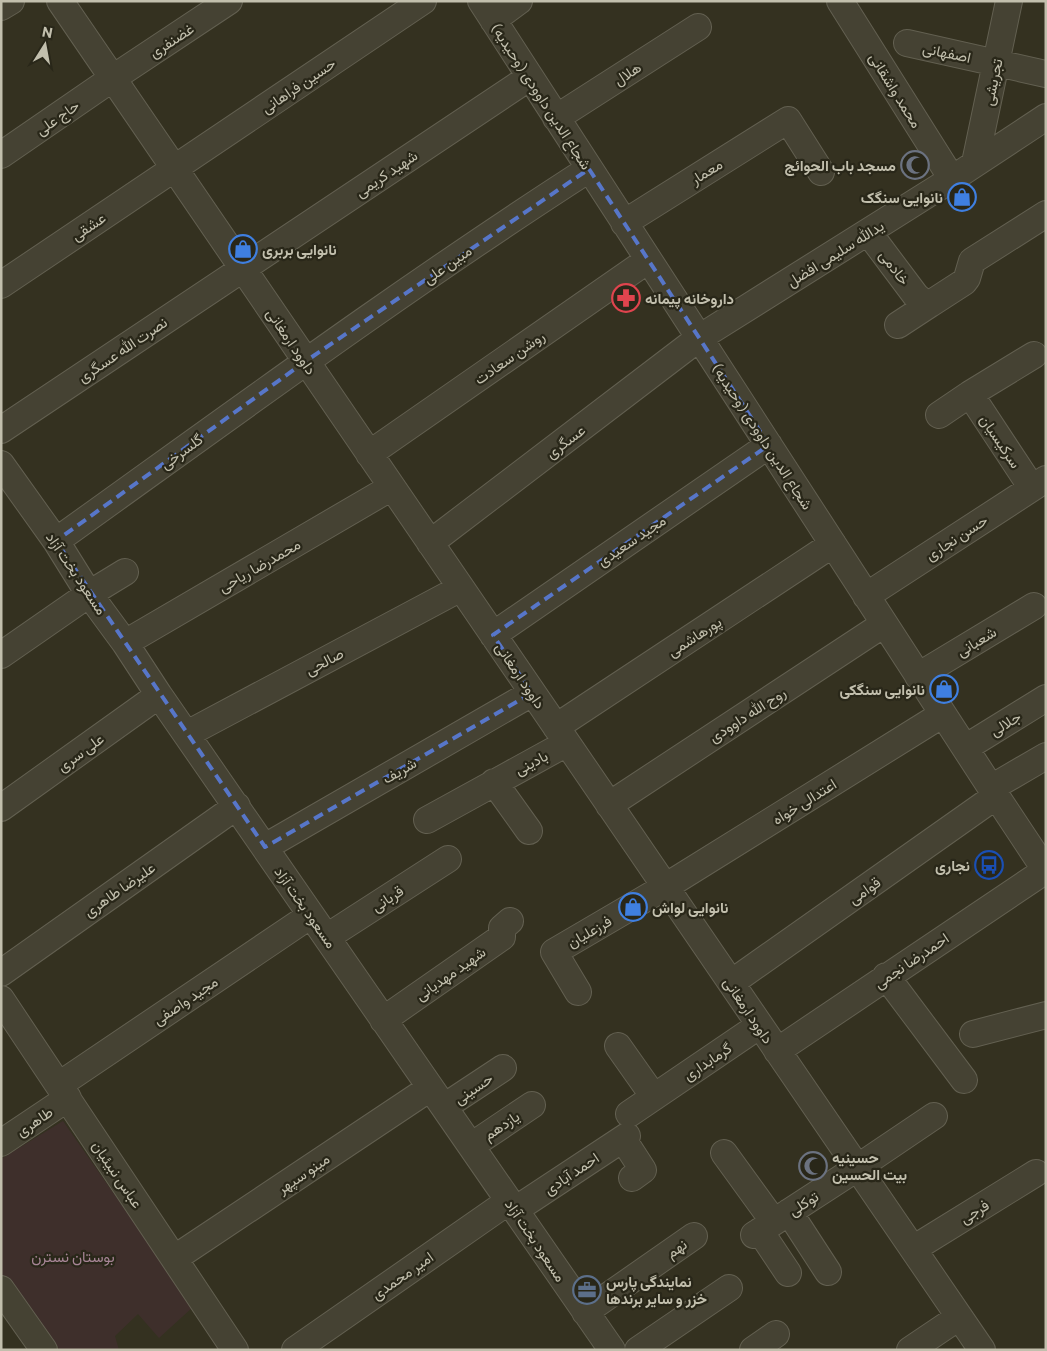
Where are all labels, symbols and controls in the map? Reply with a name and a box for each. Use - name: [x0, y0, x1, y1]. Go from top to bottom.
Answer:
- street label: غضنفری: [145, 19, 198, 63]
- street label: شجاع الدین داوودی (وحیدیه): [485, 19, 596, 174]
- north arrow: [20, 20, 70, 70]
- text: N: [41, 22, 54, 41]
- street label: اصفهانی: [921, 38, 973, 68]
- street label: محمد واشقانی: [864, 49, 926, 132]
- street label: حسین فراهانی: [257, 54, 340, 118]
- street label: تجریشی: [978, 56, 1008, 108]
- street label: هلال: [610, 58, 645, 89]
- street label: حاج علی: [32, 96, 84, 141]
- street label: شهید کریمی: [351, 146, 422, 202]
- mosque icon: مسجد باب الحوائج: [900, 150, 930, 180]
- street label: معمار: [686, 154, 726, 189]
- place label: مسجد باب الحوائج: [784, 156, 896, 176]
- shop icon: نانوایی سنگک: [947, 182, 977, 212]
- place label: نانوایی سنگک: [861, 188, 943, 207]
- street label: عشقی: [67, 208, 110, 246]
- street label: یدالله سلیمی افضل: [783, 216, 888, 292]
- shop icon: نانوایی بربری: [228, 234, 258, 264]
- place label: نانوایی بربری: [262, 240, 337, 259]
- street label: مبین علی: [419, 241, 476, 289]
- street label: خادمی: [874, 246, 914, 289]
- pharmacy icon: داروخانه پیمانه: [611, 283, 641, 313]
- place label: داروخانه پیمانه: [645, 289, 734, 309]
- street label: داوود ارمغانی: [262, 304, 321, 379]
- street label: نصرت الله عسگری: [74, 312, 171, 387]
- street label: روشن سعادت: [470, 326, 549, 389]
- street label: شجاع الدین داوودی (وحیدیه): [706, 359, 817, 514]
- street label: سرکیسیان: [976, 411, 1025, 472]
- street label: عسگری: [542, 420, 590, 463]
- street label: گلسرخی: [156, 429, 207, 474]
- street label: مجید سعیدی: [593, 510, 670, 571]
- street label: حسن نجاری: [922, 510, 992, 565]
- street label: مسعود بخت آزاد: [42, 528, 111, 618]
- street label: محمدرضا ریاحی: [215, 534, 304, 597]
- street label: پورهاشمی: [664, 612, 726, 662]
- street label: شعبانی: [953, 622, 1000, 662]
- street label: داوود ارمغانی: [491, 638, 550, 713]
- street label: صالحی: [302, 643, 347, 680]
- shop icon: نانوایی سنگکی: [929, 674, 959, 704]
- place label: نانوایی سنگکی: [840, 680, 925, 699]
- street label: روح الله داوودی: [705, 682, 790, 748]
- street label: جلالی: [986, 707, 1025, 741]
- street label: علی سری: [53, 729, 108, 777]
- street label: بادینی: [511, 746, 552, 780]
- street label: شریف: [379, 753, 420, 788]
- street label: اعتدالی خواه: [769, 774, 840, 829]
- bus stop icon: نجاری: [974, 850, 1004, 880]
- place label: نجاری: [935, 856, 970, 875]
- street label: علیرضا طاهری: [80, 858, 159, 922]
- street label: مسعود بخت آزاد: [270, 863, 341, 952]
- street label: قوامی: [844, 873, 885, 909]
- street label: قربانی: [368, 881, 408, 917]
- shop icon: نانوایی لواش: [618, 892, 648, 922]
- place label: نانوایی لواش: [652, 898, 728, 917]
- street label: فرزعلیان: [563, 911, 615, 952]
- street label: احمدرضا نجمی: [870, 928, 953, 993]
- street label: شهید مهدیانی: [411, 942, 490, 1005]
- street label: مجید واصفی: [149, 972, 222, 1030]
- street label: داوود ارمغانی: [719, 973, 778, 1048]
- street label: گرمابداری: [679, 1038, 736, 1085]
- street label: حسینی: [450, 1069, 497, 1109]
- street label: طاهری: [12, 1102, 57, 1141]
- street label: یازدهم: [480, 1106, 524, 1145]
- street label: عباس نبیئیان: [87, 1137, 147, 1212]
- street label: احمد آبادی: [540, 1148, 603, 1200]
- place label: حسینیه بیت الحسین: [832, 1148, 907, 1184]
- street label: مینو سپهر: [273, 1149, 334, 1199]
- mosque icon: حسینیه بیت الحسین: [798, 1151, 828, 1181]
- street label: توکلی: [784, 1186, 823, 1221]
- street label: مسعود بخت آزاد: [501, 1195, 570, 1285]
- street label: فرجی: [956, 1195, 993, 1229]
- street label: نهم: [662, 1235, 691, 1263]
- park label: بوستان نسترن: [31, 1247, 115, 1266]
- street label: امیر محمدی: [368, 1247, 438, 1305]
- place label: نمایندگی پارس خزر و سایر برندها: [606, 1272, 707, 1308]
- office icon: نمایندگی پارس خزر و سایر برندها: [572, 1275, 602, 1305]

